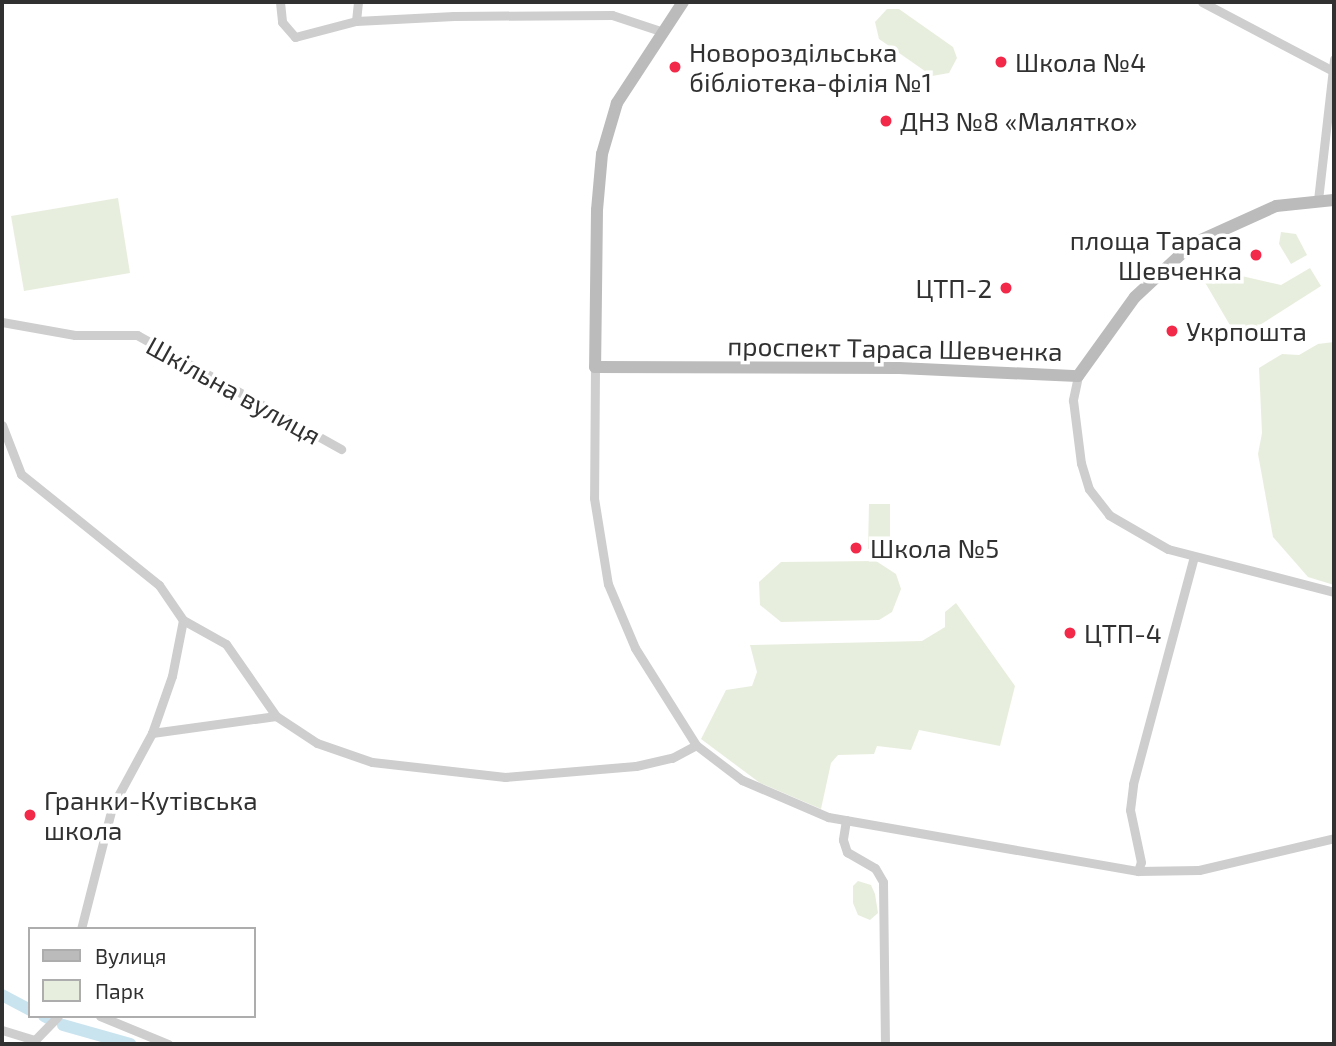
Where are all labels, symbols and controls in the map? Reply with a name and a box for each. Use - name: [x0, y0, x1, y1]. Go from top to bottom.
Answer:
- place label: Новороздільська бібліотека-філія №1: [689, 36, 932, 98]
- place label: Школа №4: [1015, 46, 1146, 78]
- marker: Школа №4: [993, 54, 1009, 70]
- marker: Новороздільська бібліотека-філія №1: [667, 59, 683, 75]
- place label: ДНЗ №8 «Малятко»: [900, 105, 1137, 137]
- marker: ДНЗ №8 «Малятко»: [878, 113, 894, 129]
- place label: площа Тараса Шевченка: [1070, 224, 1242, 286]
- marker: площа Тараса Шевченка: [1248, 247, 1264, 263]
- place label: ЦТП-2: [916, 272, 992, 304]
- marker: ЦТП-2: [998, 280, 1014, 296]
- place label: Укрпошта: [1186, 315, 1307, 347]
- marker: Укрпошта: [1164, 323, 1180, 339]
- street label: Шкільна вулиця: [141, 329, 327, 451]
- street label: проспект Тараса Шевченка: [727, 329, 1063, 367]
- place label: Школа №5: [870, 532, 999, 564]
- marker: Школа №5: [848, 540, 864, 556]
- place label: ЦТП-4: [1084, 617, 1162, 649]
- marker: ЦТП-4: [1062, 625, 1078, 641]
- place label: Гранки-Кутівська школа: [44, 784, 258, 846]
- marker: Гранки-Кутівська школа: [22, 807, 38, 823]
- legend: [28, 927, 256, 1018]
- text: Вулиця: [95, 943, 166, 968]
- text: Парк: [95, 978, 144, 1003]

